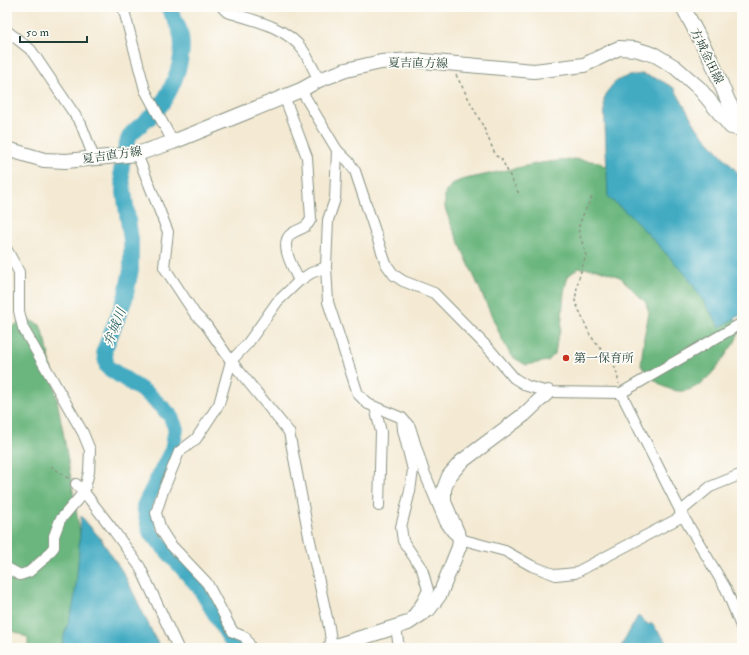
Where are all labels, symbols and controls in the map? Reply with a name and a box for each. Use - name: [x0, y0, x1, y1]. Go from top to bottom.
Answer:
- scale bar: [20, 18, 87, 44]
- text: 50 m: [26, 25, 50, 40]
- street label: 方城金田線: [687, 26, 726, 86]
- street label: 夏吉直方線: [388, 55, 448, 72]
- street label: 夏吉直方線: [81, 144, 143, 167]
- water label: 弁城川: [100, 304, 130, 348]
- place label: 第一保育所: [574, 351, 634, 366]
- marker: 第一保育所: [561, 353, 571, 363]

